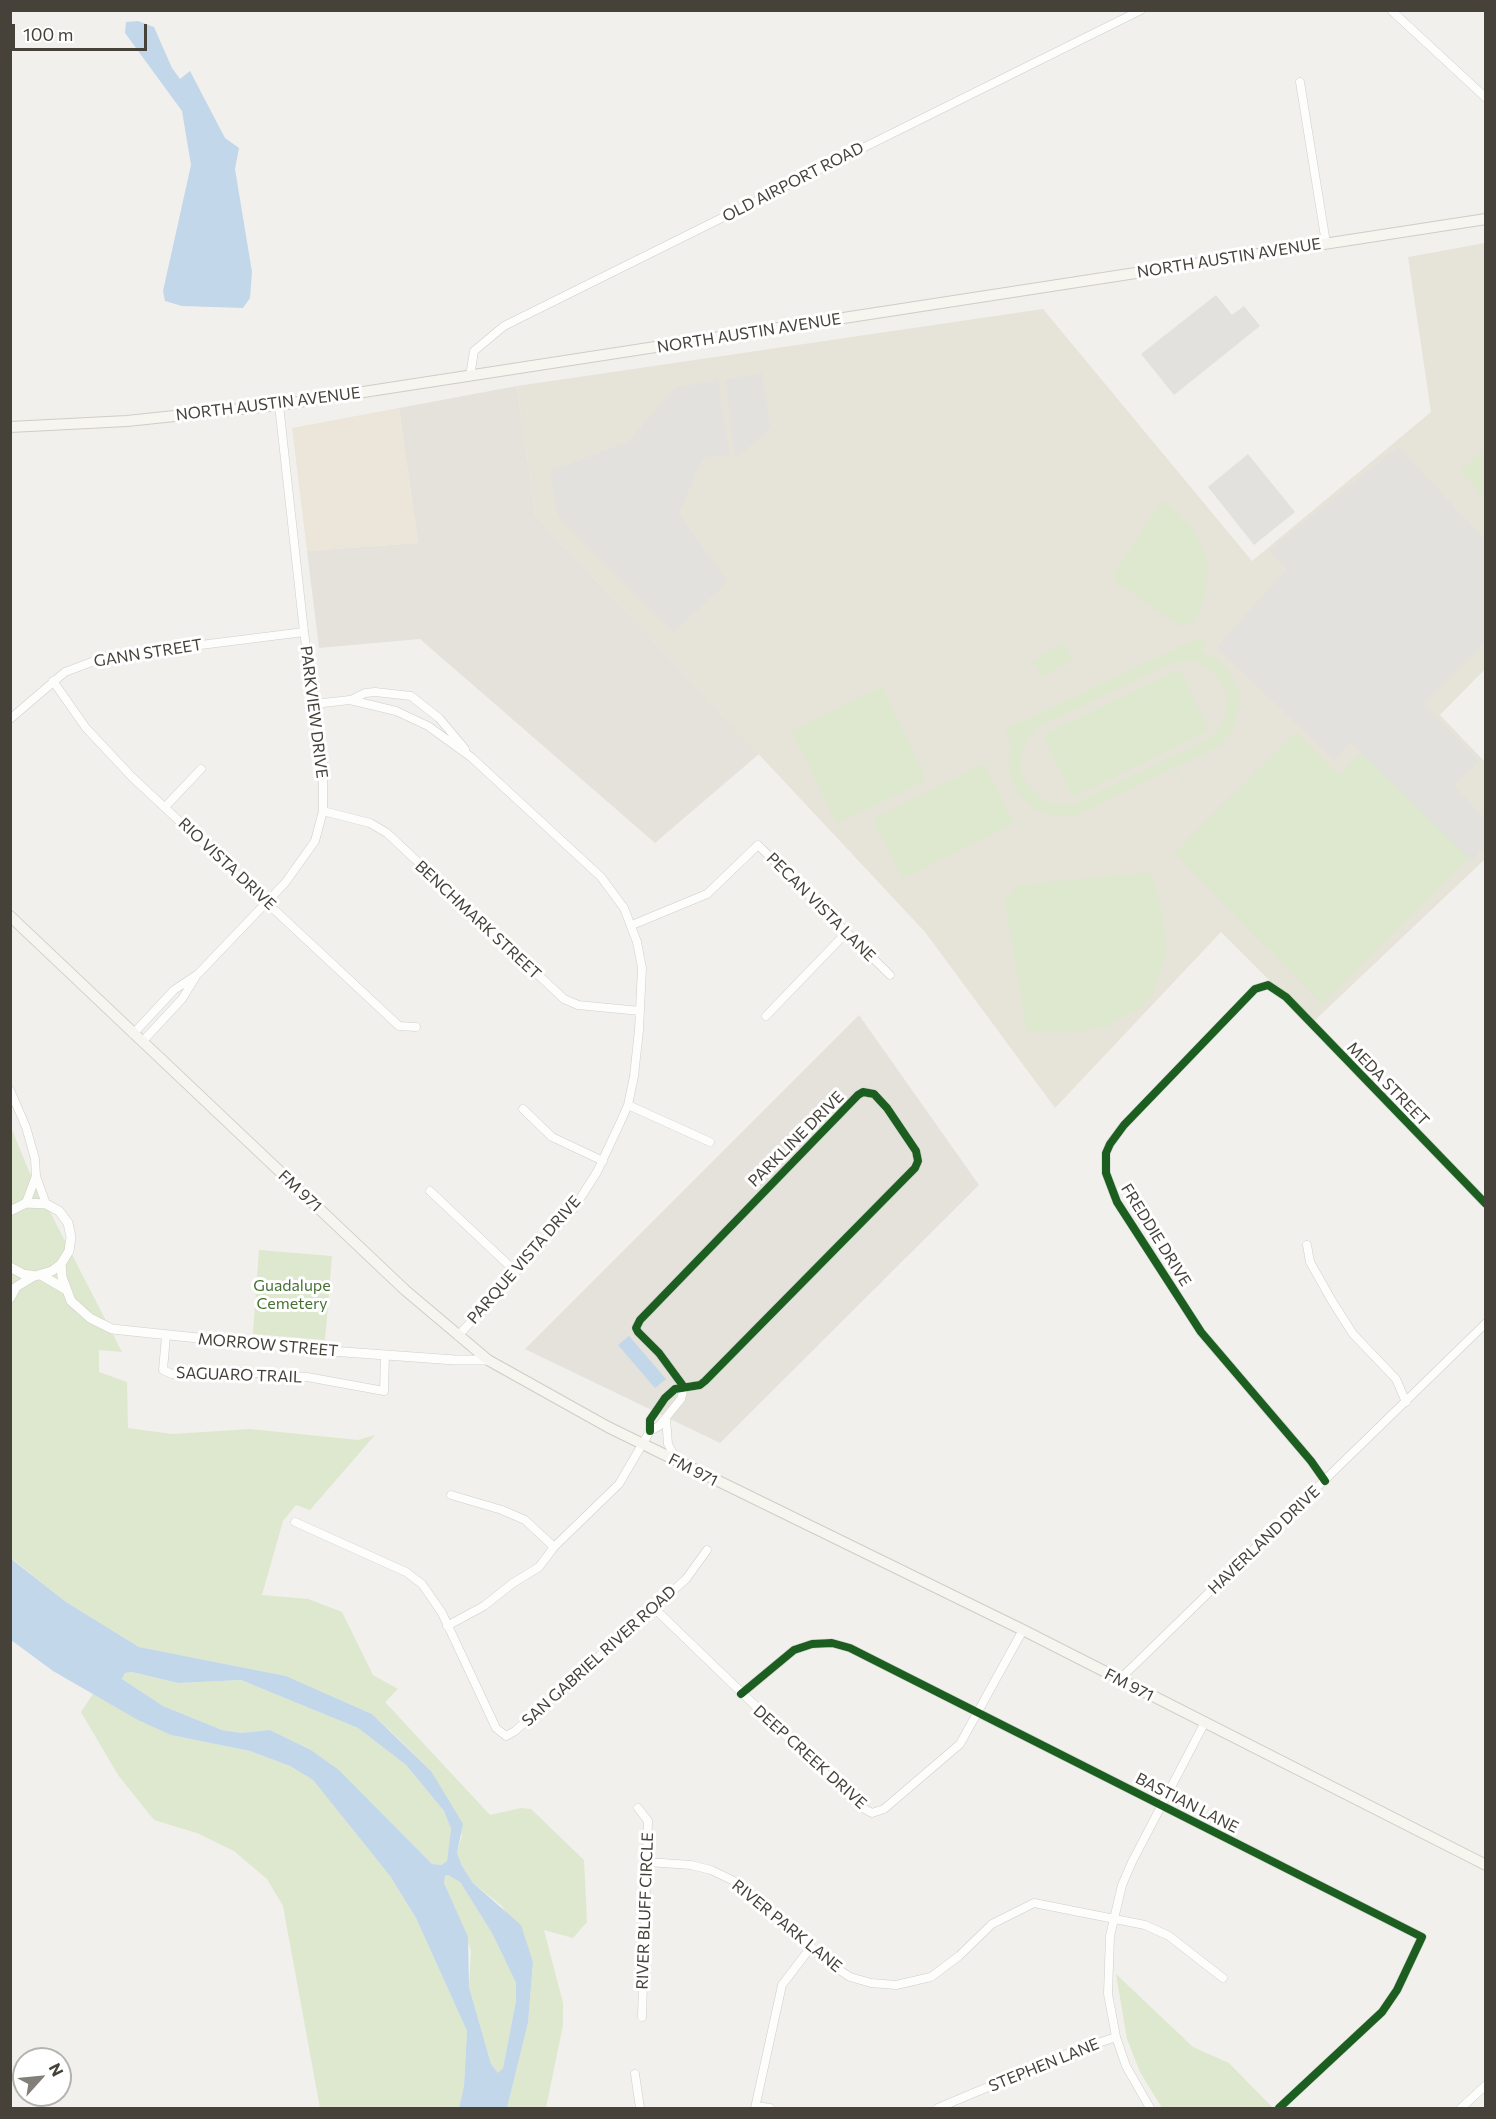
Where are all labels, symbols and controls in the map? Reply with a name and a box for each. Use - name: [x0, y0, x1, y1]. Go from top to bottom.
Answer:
- scale bar: [15, 12, 150, 50]
- text: 100 m: [23, 23, 73, 45]
- street label: OLD AIRPORT ROAD: [719, 138, 867, 226]
- street label: NORTH AUSTIN AVENUE: [1136, 234, 1322, 282]
- street label: NORTH AUSTIN AVENUE: [656, 309, 842, 357]
- street label: NORTH AUSTIN AVENUE: [175, 383, 361, 425]
- street label: GANN STREET: [92, 635, 204, 671]
- street label: PARKVIEW DRIVE: [296, 645, 332, 779]
- street label: RIO VISTA DRIVE: [174, 814, 280, 914]
- street label: PECAN VISTA LANE: [763, 849, 879, 965]
- street label: BENCHMARK STREET: [411, 857, 545, 983]
- street label: MEDA STREET: [1343, 1038, 1433, 1130]
- street label: PARKLINE DRIVE: [744, 1087, 848, 1191]
- street label: FM 971: [274, 1166, 326, 1216]
- street label: FREDDIE DRIVE: [1117, 1180, 1195, 1290]
- street label: PARQUE VISTA DRIVE: [463, 1192, 585, 1328]
- park label: Guadalupe Cemetery: [253, 1276, 331, 1314]
- street label: MORROW STREET: [197, 1329, 339, 1361]
- street label: SAGUARO TRAIL: [176, 1363, 302, 1387]
- street label: FM 971: [665, 1450, 721, 1490]
- street label: HAVERLAND DRIVE: [1204, 1482, 1324, 1598]
- street label: SAN GABRIEL RIVER ROAD: [518, 1582, 680, 1730]
- street label: FM 971: [1101, 1665, 1157, 1705]
- street label: DEEP CREEK DRIVE: [749, 1701, 871, 1813]
- street label: BASTIAN LANE: [1132, 1769, 1242, 1837]
- street label: RIVER BLUFF CIRCLE: [633, 1832, 657, 1990]
- street label: RIVER PARK LANE: [728, 1876, 846, 1976]
- street label: STEPHEN LANE: [986, 2034, 1102, 2096]
- north arrow: [12, 2047, 72, 2107]
- text: N: [46, 2060, 68, 2079]

